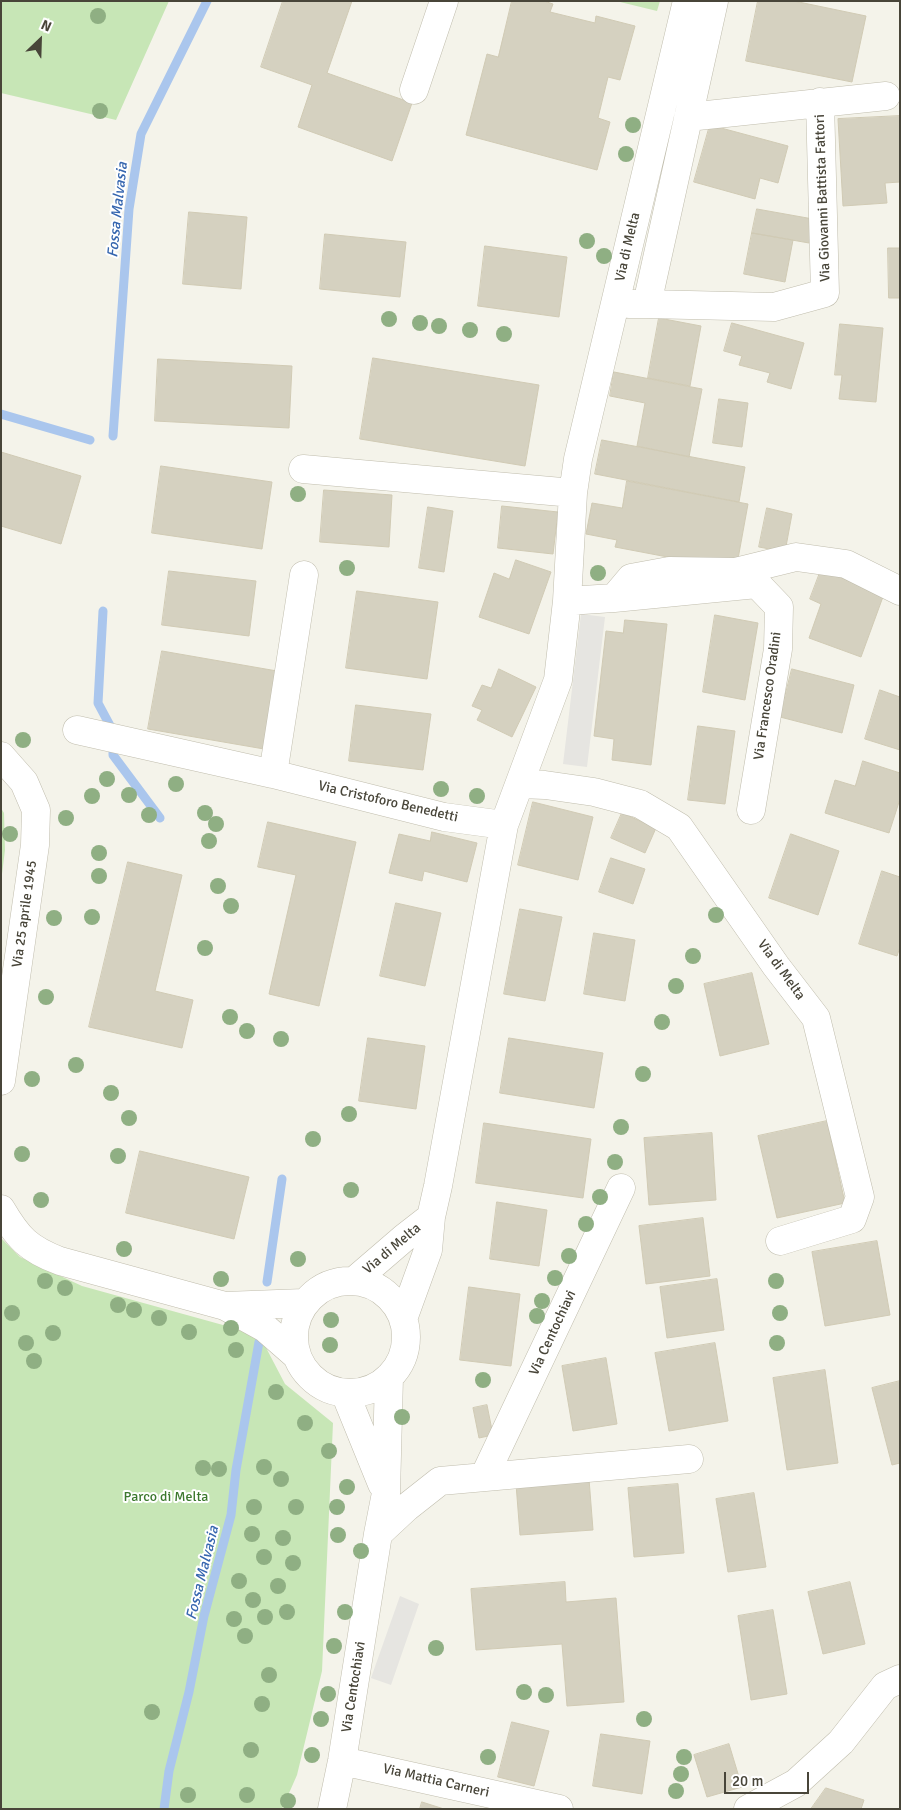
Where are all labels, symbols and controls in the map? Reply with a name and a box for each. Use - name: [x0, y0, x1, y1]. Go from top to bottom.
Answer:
- north arrow: [15, 15, 65, 65]
- text: N: [38, 16, 54, 36]
- street label: Via Giovanni Battista Fattori: [812, 114, 834, 282]
- water label: Fossa Malvasia: [104, 161, 132, 259]
- street label: Via di Melta: [612, 211, 644, 283]
- street label: Via Francesco Oradini: [751, 631, 785, 761]
- street label: Via Cristoforo Benedetti: [316, 778, 460, 826]
- street label: Via 25 aprile 1945: [9, 859, 41, 969]
- street label: Via di Melta: [753, 937, 809, 1003]
- street label: Via di Melta: [360, 1220, 424, 1278]
- street label: Via Centochiavi: [526, 1288, 580, 1378]
- park label: Parco di Melta: [124, 1489, 208, 1505]
- water label: Fossa Malvasia: [183, 1524, 223, 1622]
- street label: Via Centochiavi: [339, 1640, 369, 1734]
- street label: Via Mattia Carneri: [381, 1761, 491, 1801]
- scale bar: [726, 1762, 811, 1794]
- text: 20 m: [732, 1772, 763, 1790]

